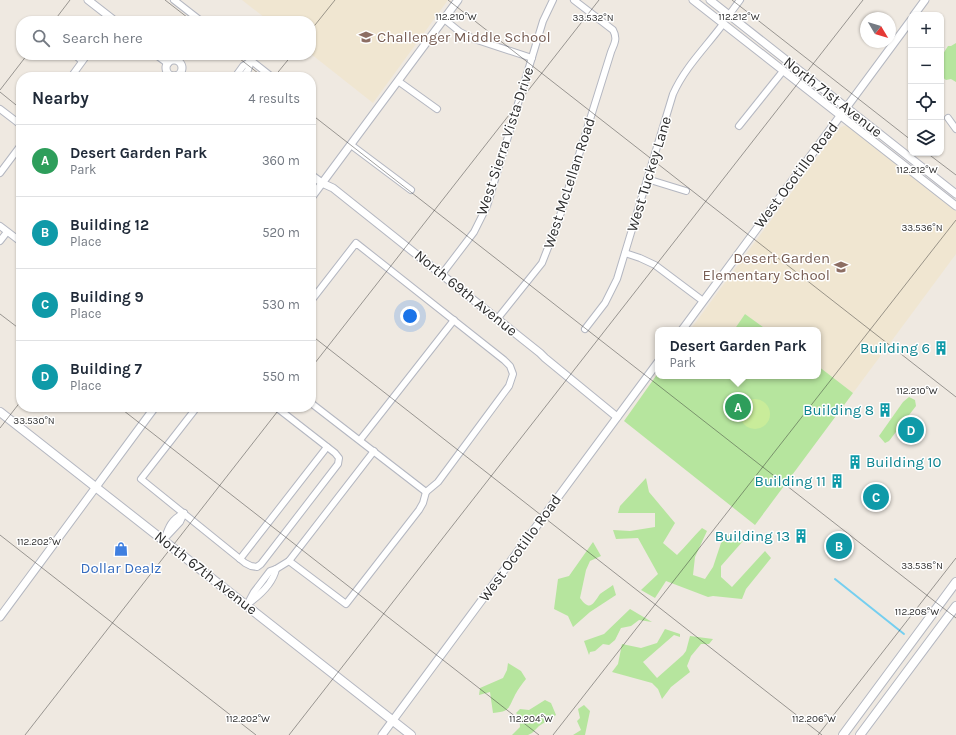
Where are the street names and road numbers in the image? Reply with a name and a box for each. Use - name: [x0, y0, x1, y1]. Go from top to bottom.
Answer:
- street label: North 71st Avenue: [780, 53, 886, 141]
- street label: West Sierra Vista Drive: [473, 65, 537, 217]
- street label: West Tuckey Lane: [623, 114, 675, 234]
- street label: West McLellan Road: [539, 115, 599, 251]
- street label: West Ocotillo Road: [750, 118, 842, 232]
- street label: North 69th Avenue: [411, 246, 521, 340]
- street label: West Ocotillo Road: [475, 491, 565, 605]
- street label: North 67th Avenue: [151, 527, 261, 619]

